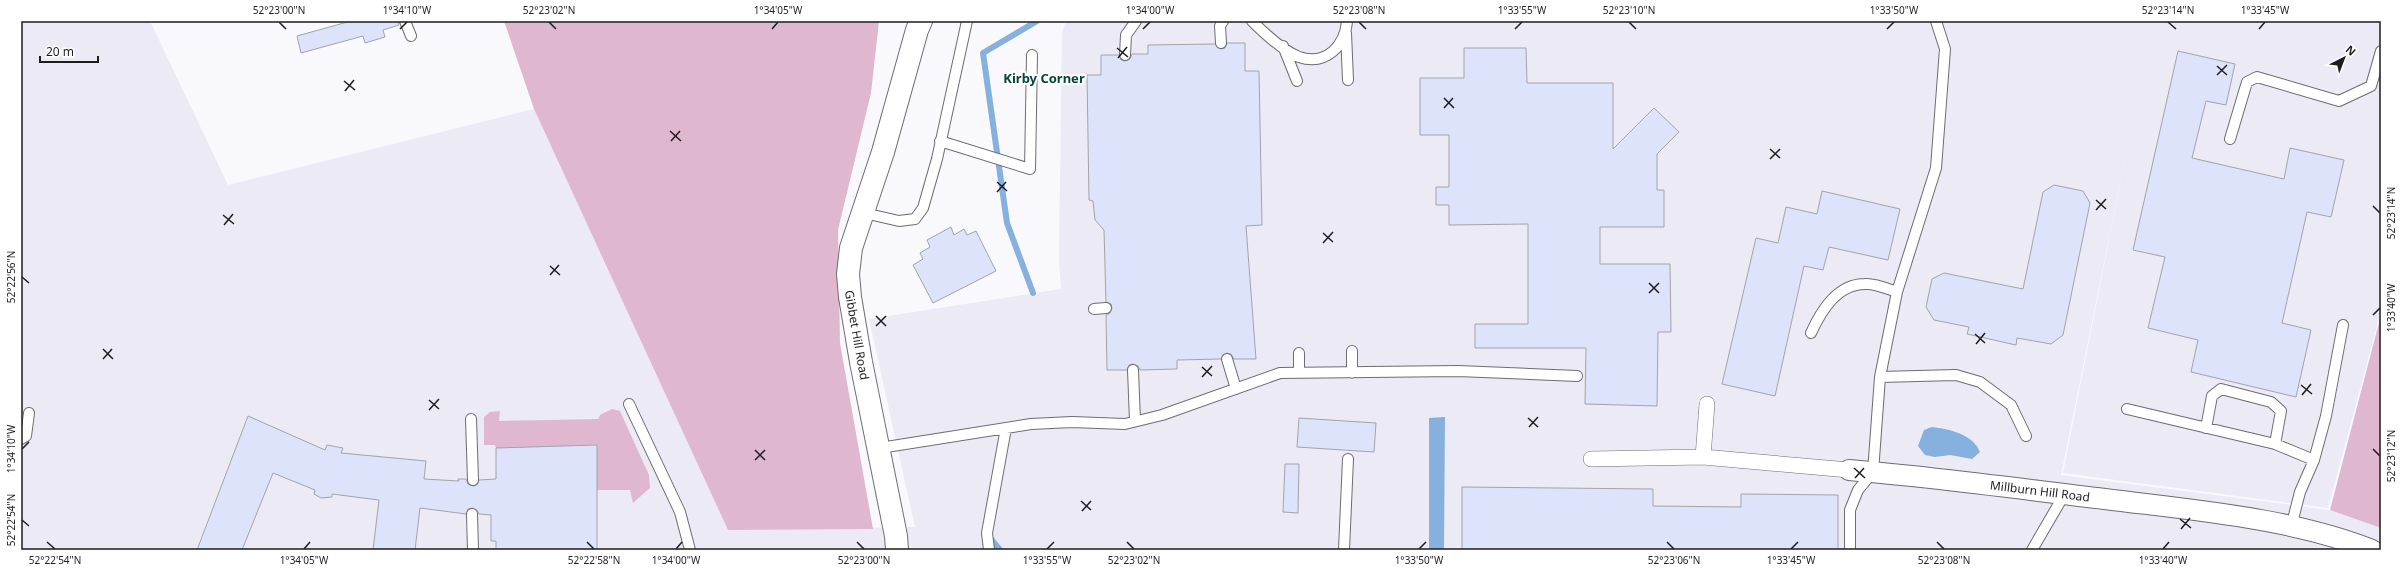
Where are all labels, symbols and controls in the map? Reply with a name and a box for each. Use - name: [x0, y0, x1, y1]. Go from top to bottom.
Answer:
- text: 52°23'00"N: [253, 3, 305, 17]
- text: 1°34'10"W: [383, 3, 432, 17]
- text: 52°23'02"N: [523, 3, 575, 17]
- text: 1°34'05"W: [754, 3, 803, 17]
- text: 1°34'00"W: [1126, 3, 1175, 17]
- text: 52°23'08"N: [1333, 3, 1385, 17]
- text: 1°33'55"W: [1498, 3, 1547, 17]
- text: 52°23'10"N: [1603, 3, 1655, 17]
- text: 1°33'50"W: [1870, 3, 1919, 17]
- text: 52°23'14"N: [2142, 3, 2194, 17]
- text: 1°33'45"W: [2241, 3, 2290, 17]
- scale bar: [40, 38, 98, 64]
- north arrow: [2324, 38, 2364, 78]
- text: N: [2343, 42, 2359, 59]
- text: 20 m: [46, 43, 74, 60]
- district label: Kirby Corner: [1003, 69, 1085, 87]
- text: 52°23'14"N: [2384, 187, 2398, 239]
- text: 52°22'56"N: [4, 251, 18, 303]
- text: 1°33'40"W: [2384, 283, 2398, 332]
- street label: Gibbet Hill Road: [841, 289, 873, 381]
- text: 1°34'10"W: [4, 424, 18, 473]
- text: 52°23'12"N: [2384, 430, 2398, 482]
- street label: Millburn Hill Road: [1989, 476, 2091, 506]
- text: 52°22'54"N: [4, 494, 18, 546]
- text: 52°22'54"N: [29, 553, 81, 567]
- text: 1°34'05"W: [280, 553, 329, 567]
- text: 52°22'58"N: [568, 553, 620, 567]
- text: 1°34'00"W: [652, 553, 701, 567]
- text: 52°23'00"N: [838, 553, 890, 567]
- text: 1°33'55"W: [1023, 553, 1072, 567]
- text: 52°23'02"N: [1108, 553, 1160, 567]
- text: 1°33'50"W: [1395, 553, 1444, 567]
- text: 52°23'06"N: [1648, 553, 1700, 567]
- text: 1°33'45"W: [1767, 553, 1816, 567]
- text: 52°23'08"N: [1918, 553, 1970, 567]
- text: 1°33'40"W: [2139, 553, 2188, 567]

